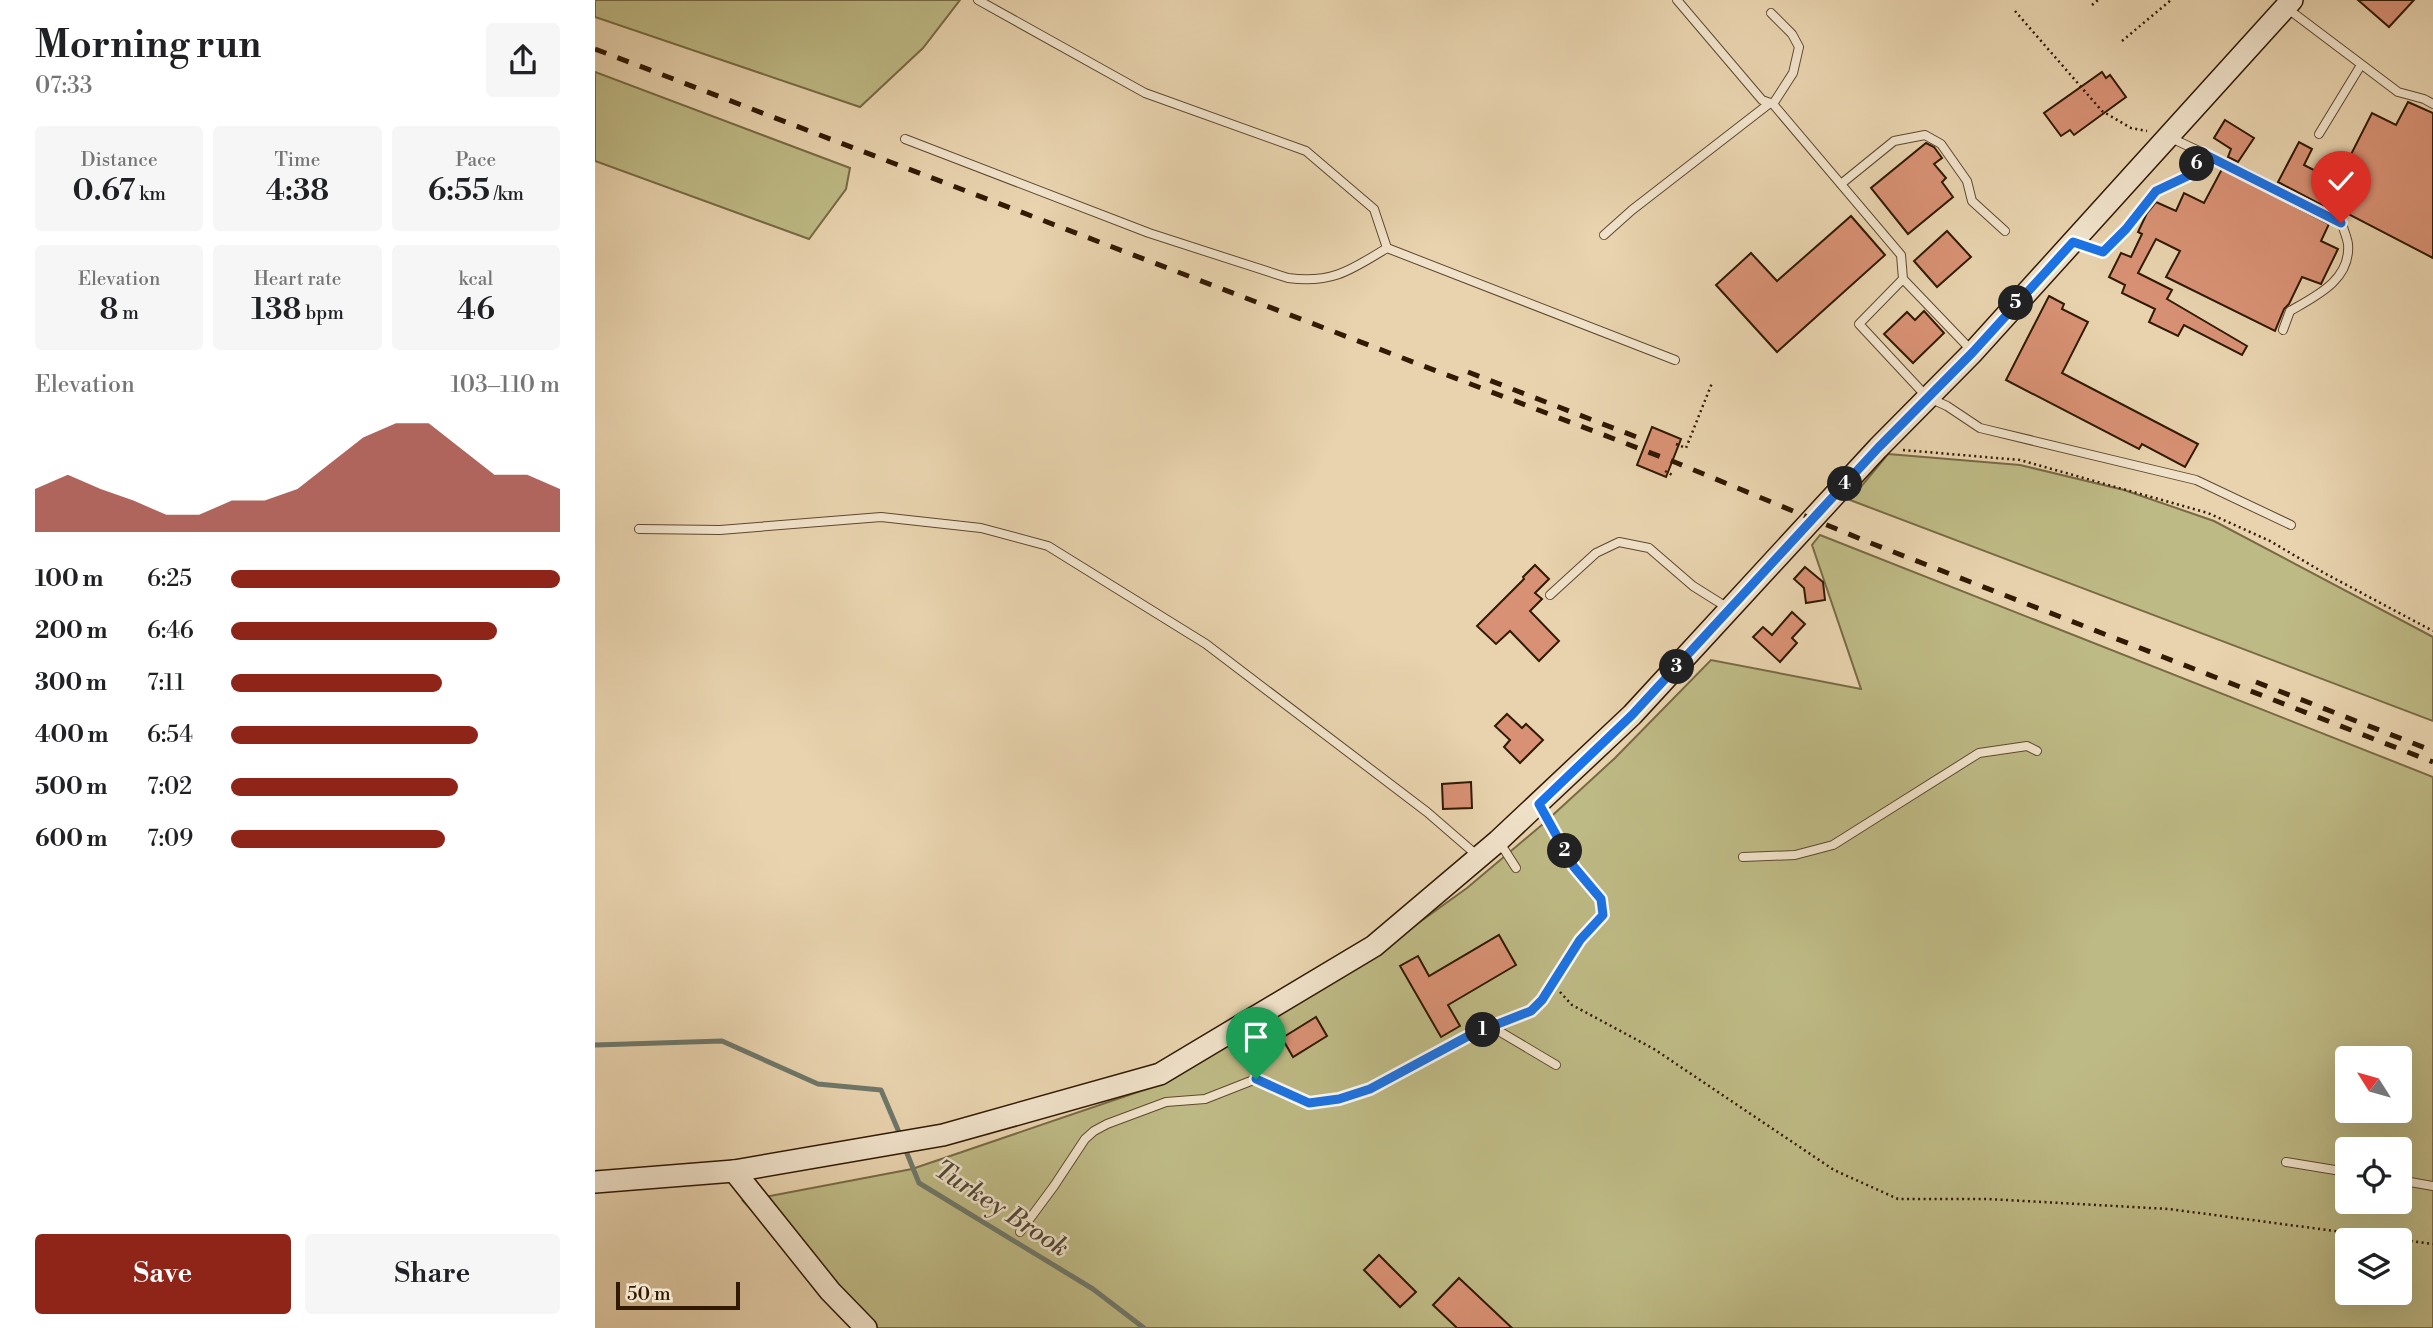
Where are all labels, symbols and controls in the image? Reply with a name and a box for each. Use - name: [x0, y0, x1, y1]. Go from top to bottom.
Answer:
- text: Morning run: [35, 22, 261, 69]
- button: share: [486, 23, 560, 97]
- text: 07:33: [35, 72, 92, 100]
- pin: 6: [2179, 146, 2215, 182]
- text: Distance: [81, 148, 158, 172]
- text: Time: [275, 148, 320, 172]
- text: Pace: [455, 148, 496, 172]
- text: 6: [2191, 151, 2202, 175]
- pin: [2311, 151, 2371, 223]
- icon: check: [2322, 162, 2360, 200]
- text: 0.67: [72, 172, 135, 210]
- text: 4:38: [266, 172, 329, 210]
- text: 6:55: [428, 172, 490, 210]
- text: km: [135, 182, 166, 206]
- text: /km: [490, 182, 524, 206]
- text: Elevation: [78, 267, 160, 291]
- text: Heart rate: [254, 267, 341, 291]
- text: kcal: [459, 267, 493, 291]
- pin: 5: [1999, 286, 2033, 320]
- text: 5: [2010, 290, 2021, 314]
- text: 8: [99, 291, 118, 329]
- text: 138: [251, 291, 301, 329]
- text: 46: [457, 291, 495, 329]
- text: m: [118, 301, 139, 325]
- text: bpm: [301, 301, 344, 325]
- text: Elevation: [35, 371, 135, 399]
- text: 103–110 m: [451, 371, 560, 399]
- pin: 4: [1827, 466, 1863, 502]
- text: 4: [1838, 471, 1851, 495]
- text: 100 m: [35, 565, 103, 593]
- text: 6:25: [147, 565, 192, 593]
- text: 200 m: [35, 617, 107, 645]
- text: 6:46: [147, 617, 194, 645]
- pin: 3: [1659, 650, 1695, 684]
- text: 3: [1671, 654, 1682, 678]
- text: 300 m: [35, 669, 107, 697]
- text: 7:11: [147, 669, 185, 697]
- text: 400 m: [35, 721, 108, 749]
- text: 6:54: [147, 721, 193, 749]
- text: 500 m: [35, 773, 107, 801]
- text: 7:02: [147, 773, 192, 801]
- text: 600 m: [35, 825, 108, 853]
- text: 7:09: [147, 825, 193, 853]
- pin: 2: [1548, 834, 1583, 868]
- text: 2: [1559, 838, 1570, 862]
- pin: [1226, 1007, 1286, 1079]
- pin: 1: [1465, 1012, 1501, 1048]
- text: 1: [1478, 1017, 1487, 1041]
- icon: arrive: [1237, 1018, 1275, 1056]
- north arrow: [2335, 1046, 2411, 1124]
- map controls: [2335, 1046, 2412, 1305]
- button: locate: [2335, 1137, 2412, 1214]
- water label: Turkey Brook: [928, 1153, 1075, 1264]
- button: layers: [2335, 1228, 2412, 1305]
- button: Save: [35, 1234, 291, 1314]
- button: Share: [305, 1234, 560, 1314]
- scale bar: [616, 1279, 740, 1311]
- text: 50 m: [627, 1282, 671, 1306]

